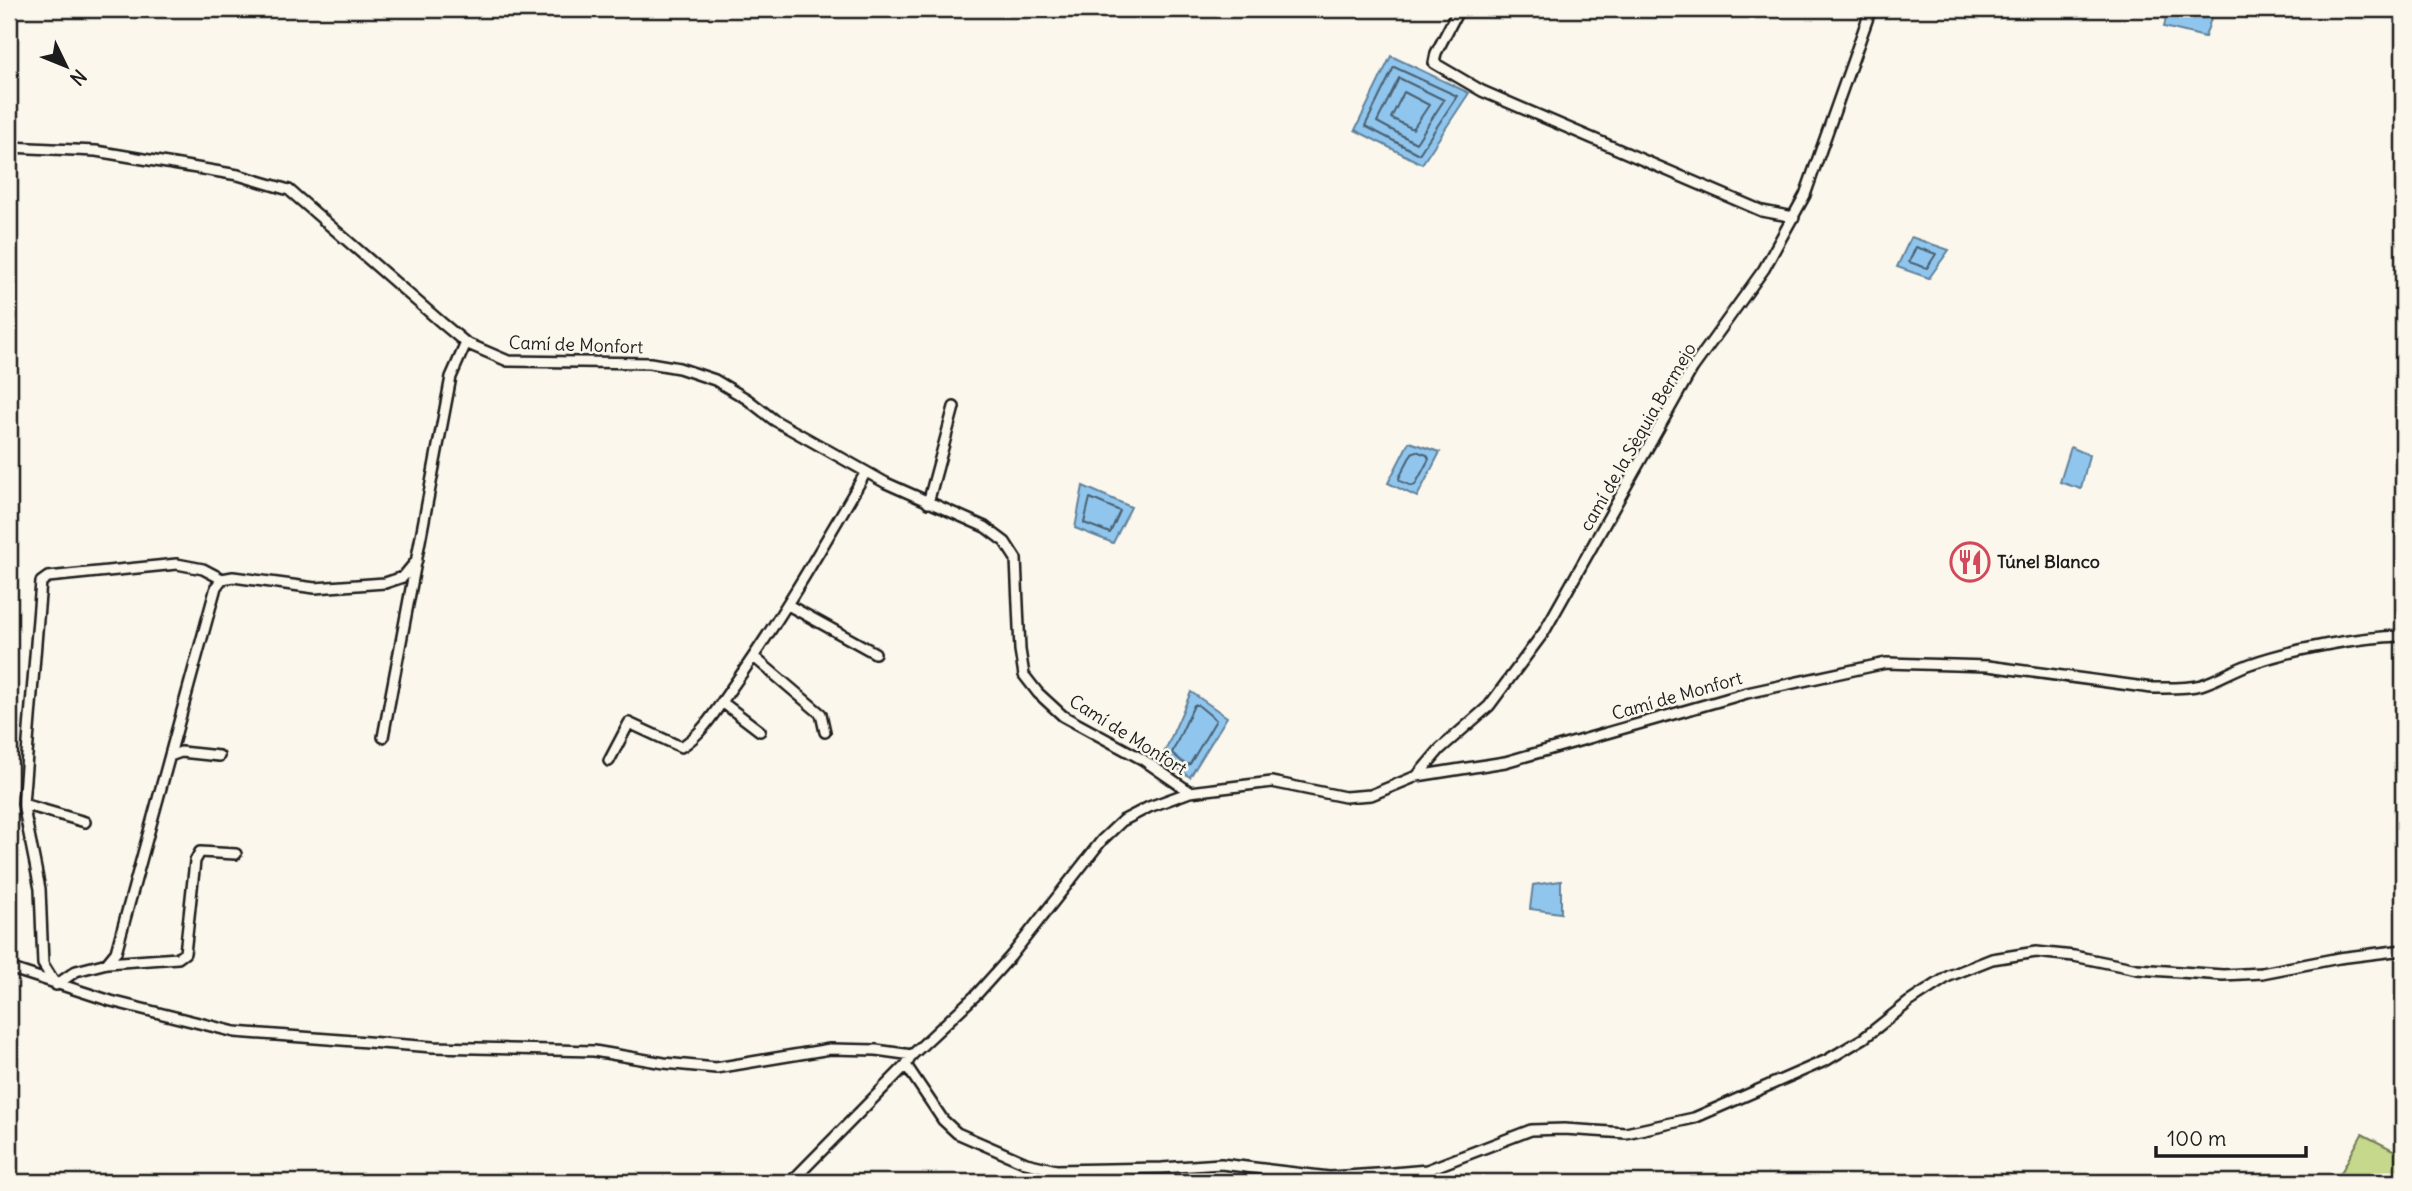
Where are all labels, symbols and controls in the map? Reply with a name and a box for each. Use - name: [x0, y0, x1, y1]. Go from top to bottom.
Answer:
- north arrow: [32, 32, 102, 102]
- text: N: [65, 65, 92, 91]
- street label: Camí de Monfort: [508, 331, 644, 358]
- street label: camí de la Sèquia Bermejo: [1574, 338, 1701, 535]
- restaurant icon: Túnel Blanco: [1949, 541, 1991, 583]
- place label: Túnel Blanco: [1997, 550, 2100, 573]
- street label: Camí de Monfort: [1609, 666, 1745, 725]
- street label: Camí de Monfort: [1065, 689, 1191, 780]
- scale bar: [2156, 1114, 2307, 1158]
- text: 100 m: [2167, 1125, 2226, 1152]

